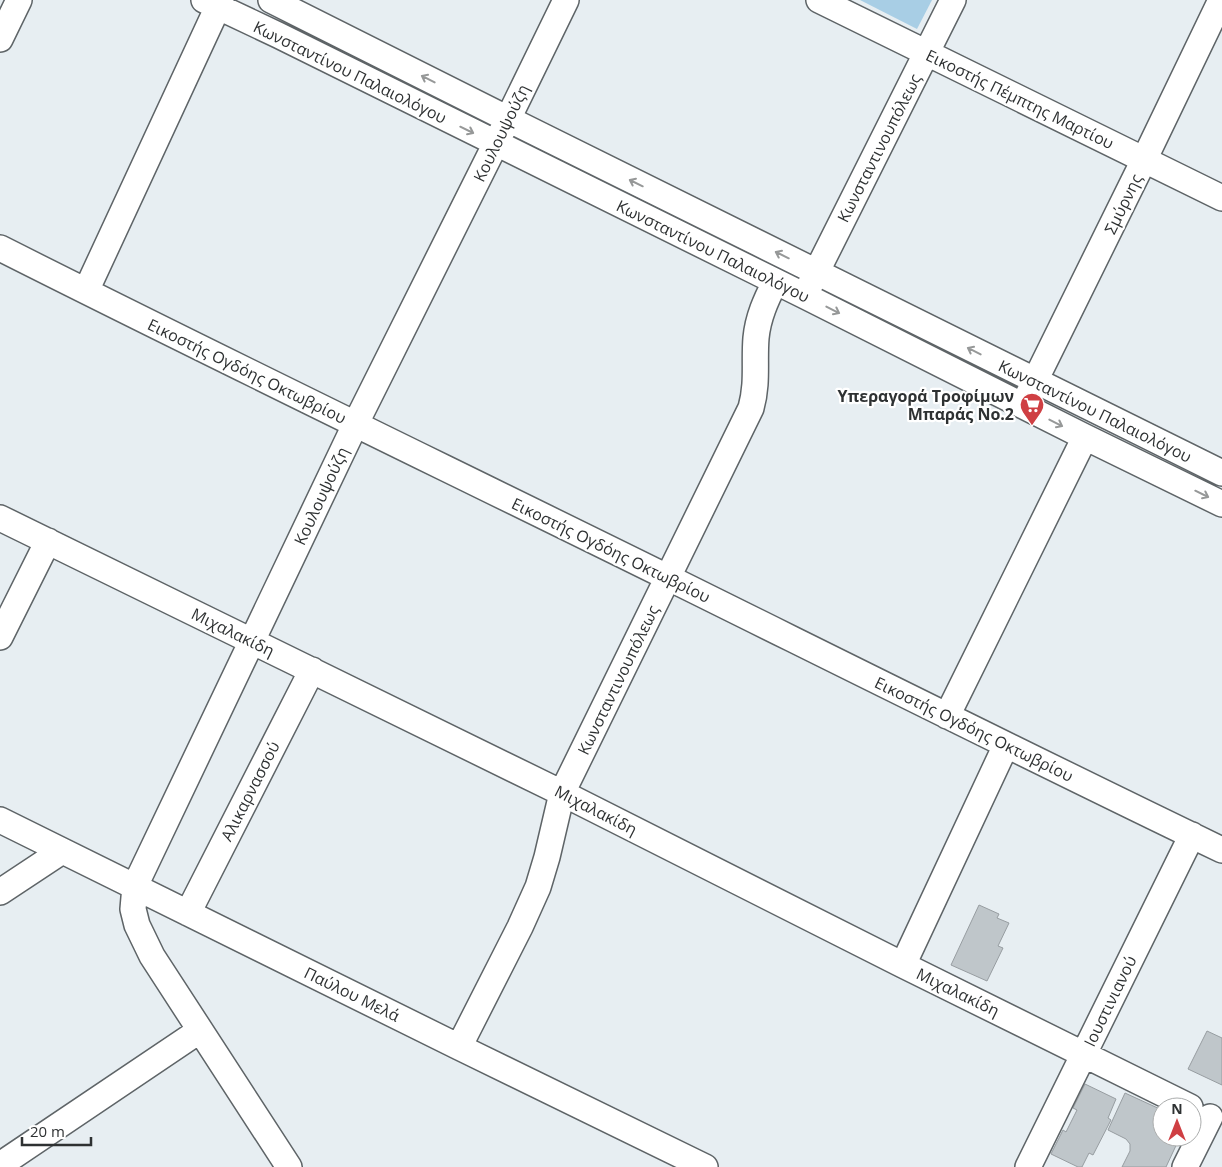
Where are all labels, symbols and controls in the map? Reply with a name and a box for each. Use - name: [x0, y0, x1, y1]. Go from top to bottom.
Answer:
- street label: Κωνσταντίνου Παλαιολόγου: [250, 16, 450, 128]
- street label: Εικοστής Πέμπτης Μαρτίου: [922, 44, 1118, 154]
- street label: Κωνσταντινουπόλεως: [832, 70, 926, 226]
- one-way arrow: [421, 74, 436, 83]
- street label: Κουλουψούζη: [468, 80, 534, 186]
- one-way arrow: [460, 125, 475, 135]
- street label: Σμύρνης: [1099, 170, 1147, 238]
- one-way arrow: [629, 177, 644, 187]
- street label: Κωνσταντίνου Παλαιολόγου: [613, 195, 813, 307]
- one-way arrow: [775, 249, 790, 259]
- one-way arrow: [825, 306, 840, 316]
- street label: Εικοστής Ογδόης Οκτωβρίου: [144, 313, 350, 429]
- one-way arrow: [967, 345, 982, 355]
- street label: Κωνσταντίνου Παλαιολόγου: [995, 355, 1195, 467]
- place label: Υπεραγορά Τροφίμων Μπαράς Νο.2: [838, 385, 1014, 425]
- supermarket icon: Υπεραγορά Τροφίμων Μπαράς Νο.2: [1019, 392, 1045, 426]
- one-way arrow: [1048, 419, 1063, 428]
- street label: Κουλουψούζη: [289, 443, 353, 549]
- one-way arrow: [1194, 490, 1209, 499]
- street label: Εικοστής Ογδόης Οκτωβρίου: [508, 492, 714, 608]
- street label: Κωνσταντινουπόλεως: [572, 601, 664, 759]
- street label: Μιχαλακίδη: [188, 602, 278, 662]
- street label: Εικοστής Ογδόης Οκτωβρίου: [871, 671, 1077, 787]
- street label: Αλικαρνασσού: [215, 737, 285, 845]
- street label: Μιχαλακίδη: [551, 780, 641, 840]
- street label: Ιουστινιανού: [1079, 952, 1141, 1050]
- street label: Παύλου Μελά: [301, 961, 404, 1027]
- street label: Μιχαλακίδη: [913, 962, 1003, 1022]
- north arrow: [1152, 1097, 1202, 1147]
- text: N: [1171, 1099, 1183, 1118]
- scale bar: [22, 1114, 91, 1146]
- text: 20 m: [30, 1121, 65, 1141]

